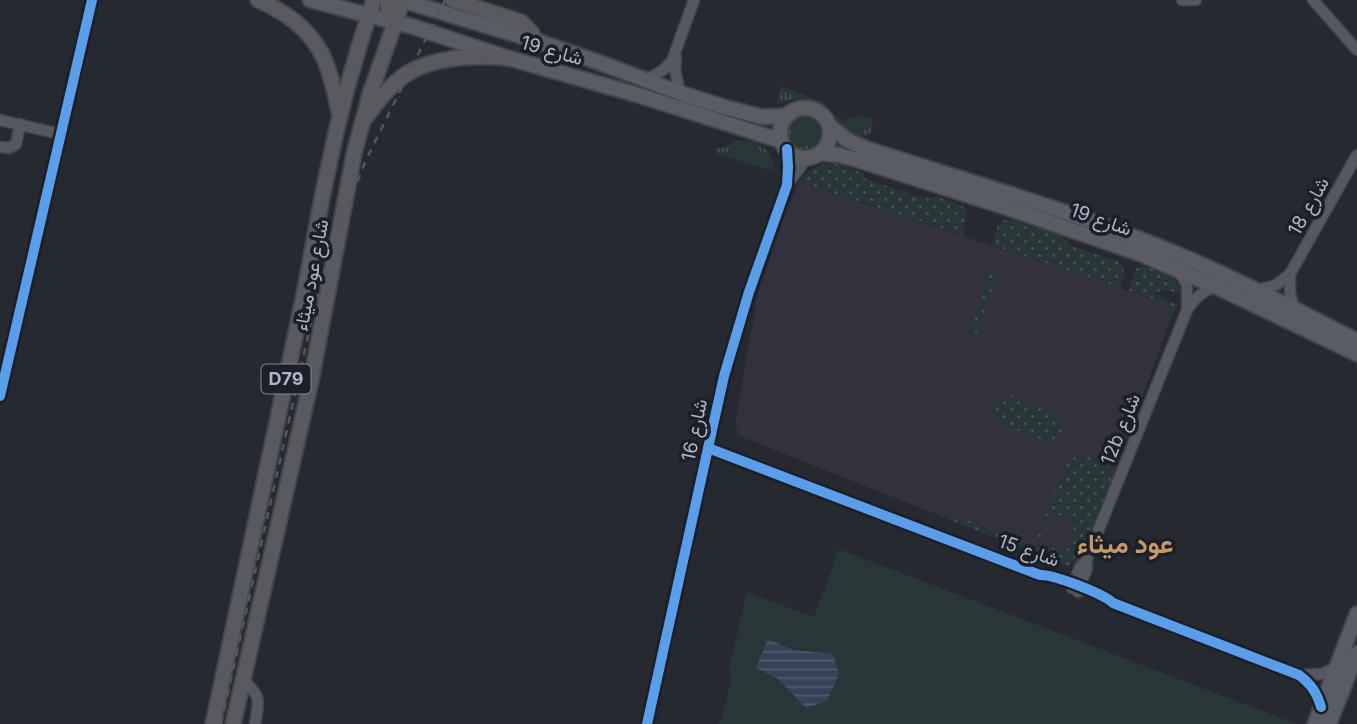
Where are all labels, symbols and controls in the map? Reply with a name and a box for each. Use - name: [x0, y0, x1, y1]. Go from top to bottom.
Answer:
- street label: شارع 19: [518, 31, 585, 71]
- street label: شارع 18: [1283, 173, 1335, 240]
- street label: شارع 19: [1067, 198, 1134, 242]
- street label: شارع عود ميثاء: [289, 217, 335, 333]
- road number: D79: [262, 365, 310, 394]
- street label: 12b شارع: [1096, 390, 1146, 468]
- street label: شارع 16: [677, 397, 713, 464]
- district label: عود ميثاء: [1077, 528, 1173, 560]
- street label: شارع 15: [995, 529, 1062, 573]

